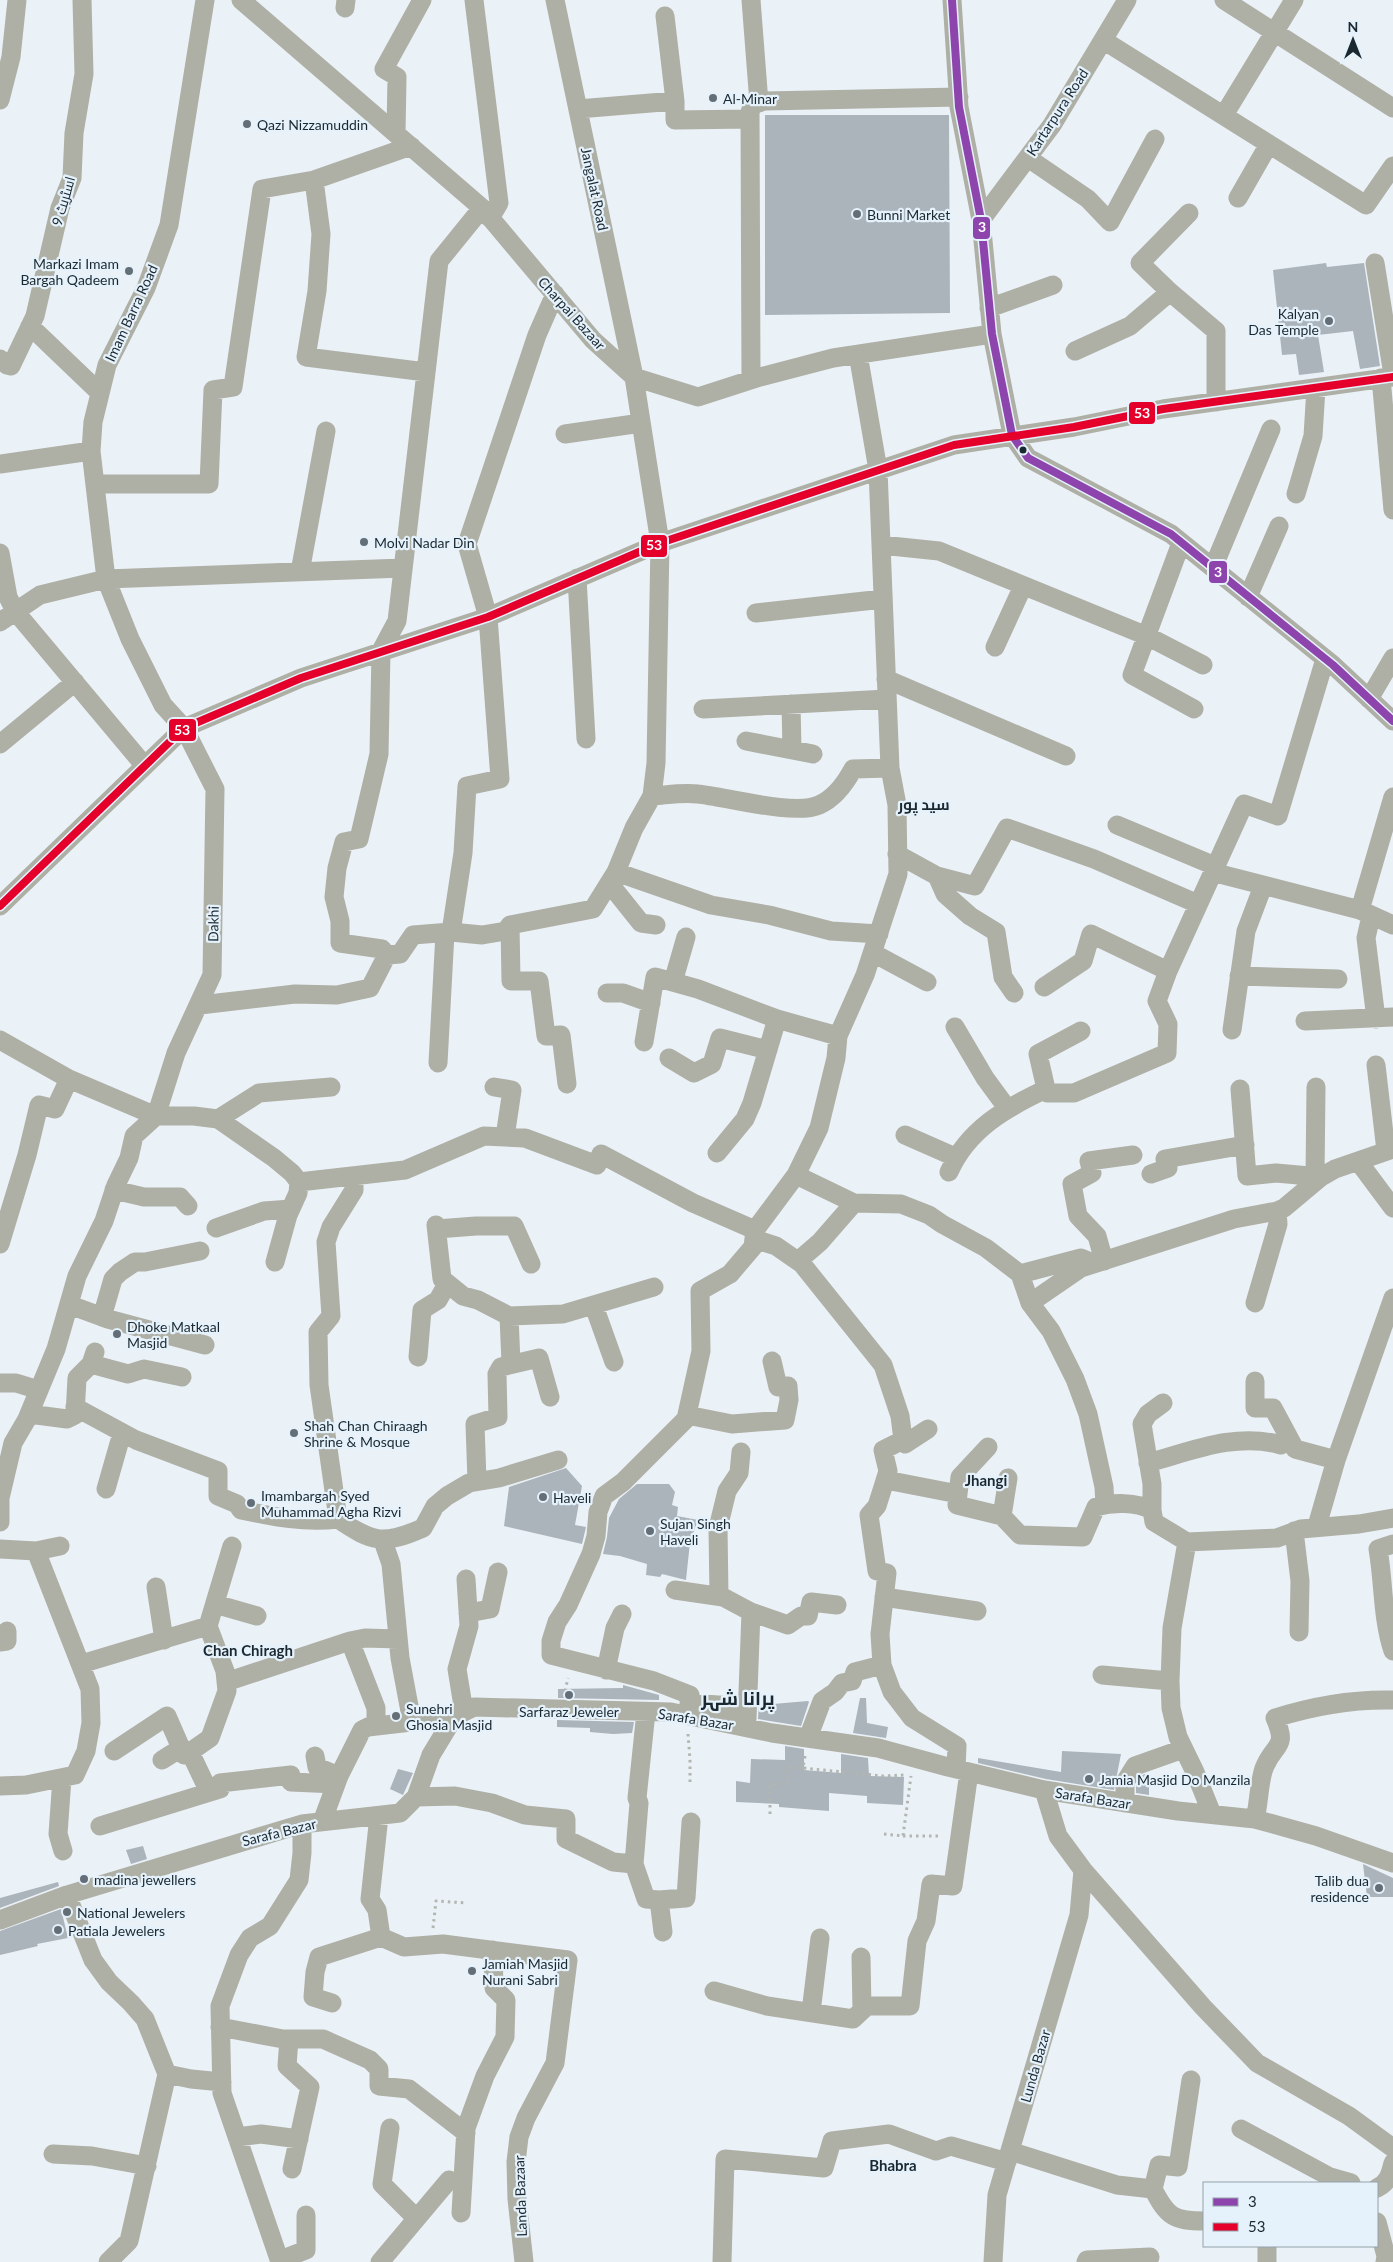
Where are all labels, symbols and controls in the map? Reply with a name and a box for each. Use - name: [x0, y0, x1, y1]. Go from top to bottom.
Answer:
- north arrow: [1328, 15, 1378, 65]
- text: N: [1348, 18, 1358, 35]
- street label: Kartarpura Road: [1022, 65, 1092, 159]
- place label: Al-Minar: [723, 90, 777, 107]
- marker: Al-Minar: [707, 92, 719, 104]
- place label: Qazi Nizzamuddin: [257, 116, 368, 133]
- marker: Qazi Nizzamuddin: [241, 118, 253, 130]
- street label: Jangalat Road: [578, 146, 612, 232]
- street label: اسٹریٹ 9: [48, 174, 78, 228]
- place label: Bunni Market: [867, 206, 950, 223]
- marker: Bunni Market: [851, 208, 863, 220]
- line badge: 3: [972, 216, 991, 240]
- text: 3: [978, 218, 986, 235]
- place label: Markazi Imam Bargah Qadeem: [20, 255, 119, 288]
- street label: Imam Barra Road: [101, 262, 161, 364]
- marker: Markazi Imam Bargah Qadeem: [123, 265, 135, 277]
- street label: Charpai Bazaar: [535, 273, 609, 353]
- place label: Kalyan Das Temple: [1248, 305, 1319, 338]
- marker: Kalyan Das Temple: [1323, 315, 1335, 327]
- line badge: 53: [1128, 401, 1156, 425]
- text: 53: [1134, 404, 1150, 421]
- unlabelled marker: [1018, 445, 1028, 455]
- place label: Molvi Nadar Din: [374, 534, 475, 551]
- line badge: 53: [640, 534, 668, 558]
- marker: Molvi Nadar Din: [358, 536, 370, 548]
- text: 53: [646, 536, 662, 553]
- line badge: 3: [1208, 560, 1228, 584]
- text: 3: [1214, 563, 1222, 580]
- line badge: 53: [168, 718, 197, 742]
- text: 53: [174, 721, 190, 738]
- district label: سید پور: [897, 795, 950, 816]
- street label: Dakhi: [204, 906, 222, 942]
- place label: Dhoke Matkaal Masjid: [127, 1318, 220, 1351]
- marker: Dhoke Matkaal Masjid: [111, 1328, 123, 1340]
- place label: Shah Chan Chiraagh Shrine & Mosque: [304, 1417, 428, 1450]
- marker: Shah Chan Chiraagh Shrine & Mosque: [288, 1427, 300, 1439]
- district label: Jhangi: [965, 1471, 1007, 1489]
- place label: Imambargah Syed Muhammad Agha Rizvi: [261, 1487, 401, 1520]
- place label: Haveli: [553, 1489, 591, 1506]
- marker: Haveli: [537, 1491, 549, 1503]
- marker: Imambargah Syed Muhammad Agha Rizvi: [245, 1497, 257, 1509]
- place label: Sujan Singh Haveli: [660, 1515, 731, 1548]
- marker: Sujan Singh Haveli: [644, 1525, 656, 1537]
- district label: Chan Chiragh: [203, 1641, 293, 1659]
- district label: پرانا شہر: [700, 1686, 775, 1712]
- marker: Sarfaraz Jeweler: [563, 1689, 575, 1701]
- place label: Sunehri Ghosia Masjid: [406, 1700, 492, 1733]
- place label: Sarfaraz Jeweler: [519, 1703, 619, 1720]
- street label: Sarafa Bazar: [657, 1705, 735, 1733]
- marker: Sunehri Ghosia Masjid: [390, 1710, 402, 1722]
- place label: Jamia Masjid Do Manzila: [1099, 1771, 1251, 1788]
- marker: Jamia Masjid Do Manzila: [1083, 1773, 1095, 1785]
- street label: Sarafa Bazar: [1054, 1784, 1132, 1812]
- street label: Sarafa Bazar: [240, 1815, 318, 1849]
- place label: madina jewellers: [94, 1871, 196, 1888]
- place label: Talib dua residence: [1310, 1872, 1369, 1905]
- marker: madina jewellers: [78, 1873, 90, 1885]
- marker: Talib dua residence: [1373, 1882, 1385, 1894]
- place label: National Jewelers: [77, 1904, 185, 1921]
- marker: National Jewelers: [61, 1906, 73, 1918]
- place label: Patiala Jewelers: [68, 1922, 165, 1939]
- marker: Patiala Jewelers: [52, 1924, 64, 1936]
- place label: Jamiah Masjid Nurani Sabri: [482, 1955, 568, 1988]
- marker: Jamiah Masjid Nurani Sabri: [466, 1965, 478, 1977]
- street label: Lunda Bazar: [1016, 2028, 1054, 2104]
- street label: Landa Bazaar: [510, 2155, 530, 2237]
- district label: Bhabra: [869, 2156, 917, 2174]
- legend: [1203, 2182, 1378, 2247]
- text: 3: [1248, 2192, 1257, 2210]
- text: 53: [1248, 2217, 1265, 2235]

